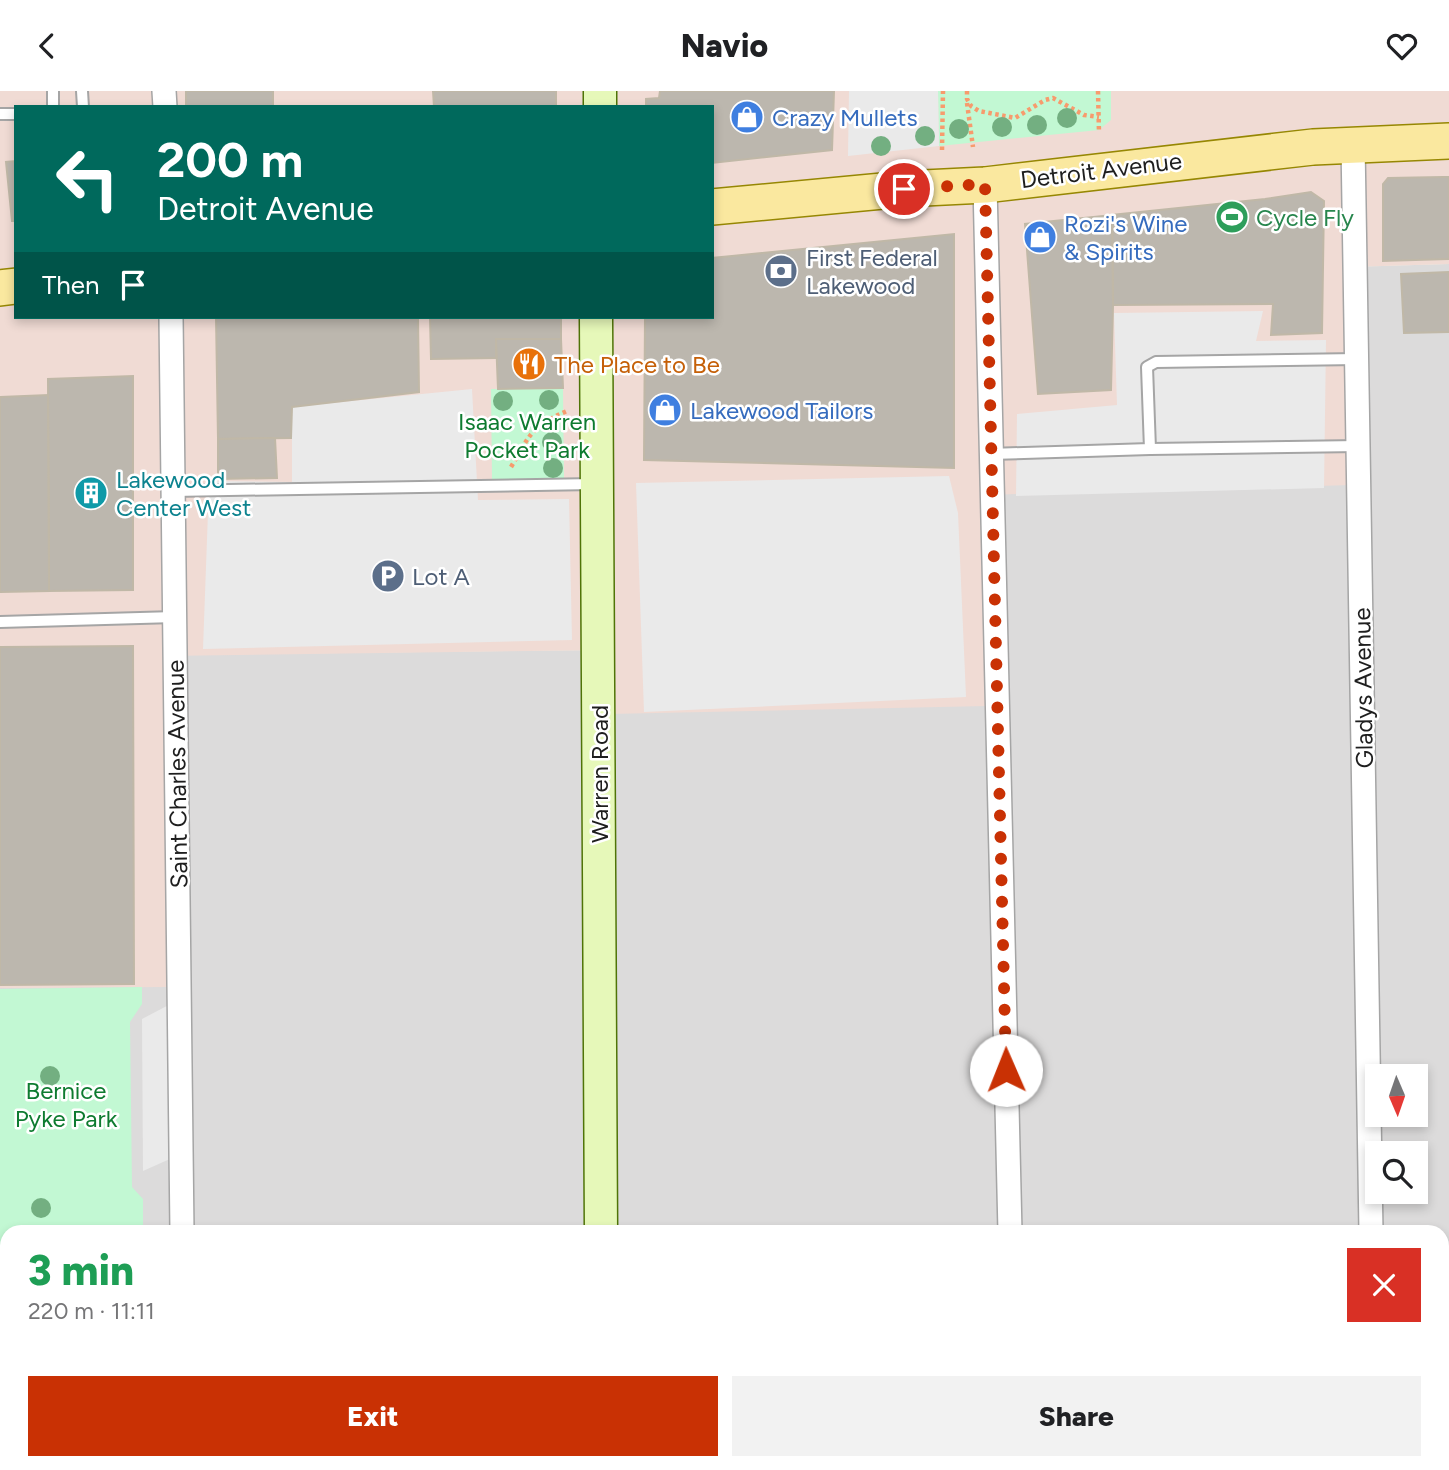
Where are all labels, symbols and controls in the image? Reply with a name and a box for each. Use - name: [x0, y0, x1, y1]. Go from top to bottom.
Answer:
- icon: back: [28, 27, 66, 65]
- text: Navio: [681, 27, 768, 65]
- icon: heart: [1383, 27, 1421, 65]
- shop icon: Crazy Mullets: [728, 98, 766, 136]
- place label: Crazy Mullets: [772, 103, 918, 132]
- text: 200 m: [157, 130, 303, 189]
- icon: left: [42, 133, 133, 224]
- street label: Detroit Avenue: [1019, 146, 1183, 194]
- pin: [874, 159, 934, 219]
- icon: arrive: [885, 170, 923, 208]
- text: Detroit Avenue: [157, 190, 374, 228]
- sports icon: Cycle Fly: [1213, 198, 1251, 236]
- place label: Cycle Fly: [1256, 203, 1354, 232]
- place label: Rozi's Wine & Spirits: [1064, 209, 1187, 266]
- shop icon: Rozi's Wine & Spirits: [1021, 218, 1059, 256]
- place label: First Federal Lakewood: [806, 243, 938, 300]
- bank icon: First Federal Lakewood: [762, 252, 800, 290]
- icon: arrive: [114, 266, 152, 304]
- text: Then: [42, 269, 100, 301]
- restaurant icon: The Place to Be: [510, 345, 548, 383]
- place label: The Place to Be: [554, 350, 720, 379]
- shop icon: Lakewood Tailors: [646, 391, 684, 429]
- place label: Lakewood Tailors: [690, 396, 873, 425]
- park label: Isaac Warren Pocket Park: [458, 407, 596, 464]
- place label: Lakewood Center West: [116, 465, 251, 522]
- building icon: Lakewood Center West: [72, 474, 110, 512]
- parking icon: Lot A: [369, 557, 407, 595]
- place label: Lot A: [412, 562, 470, 591]
- street label: Gladys Avenue: [1347, 607, 1379, 769]
- street label: Saint Charles Avenue: [161, 659, 193, 889]
- street label: Warren Road: [585, 705, 614, 843]
- position arrow: [969, 1033, 1043, 1107]
- north arrow: [1365, 1064, 1428, 1127]
- map controls: [1365, 1064, 1428, 1204]
- park label: Bernice Pyke Park: [15, 1076, 118, 1133]
- button: search: [1365, 1141, 1428, 1204]
- text: 3 min: [28, 1245, 134, 1296]
- button: close: [1347, 1248, 1421, 1322]
- text: 220 m · 11:11: [28, 1297, 155, 1325]
- button: Exit: [28, 1376, 718, 1456]
- button: Share: [732, 1376, 1421, 1456]

